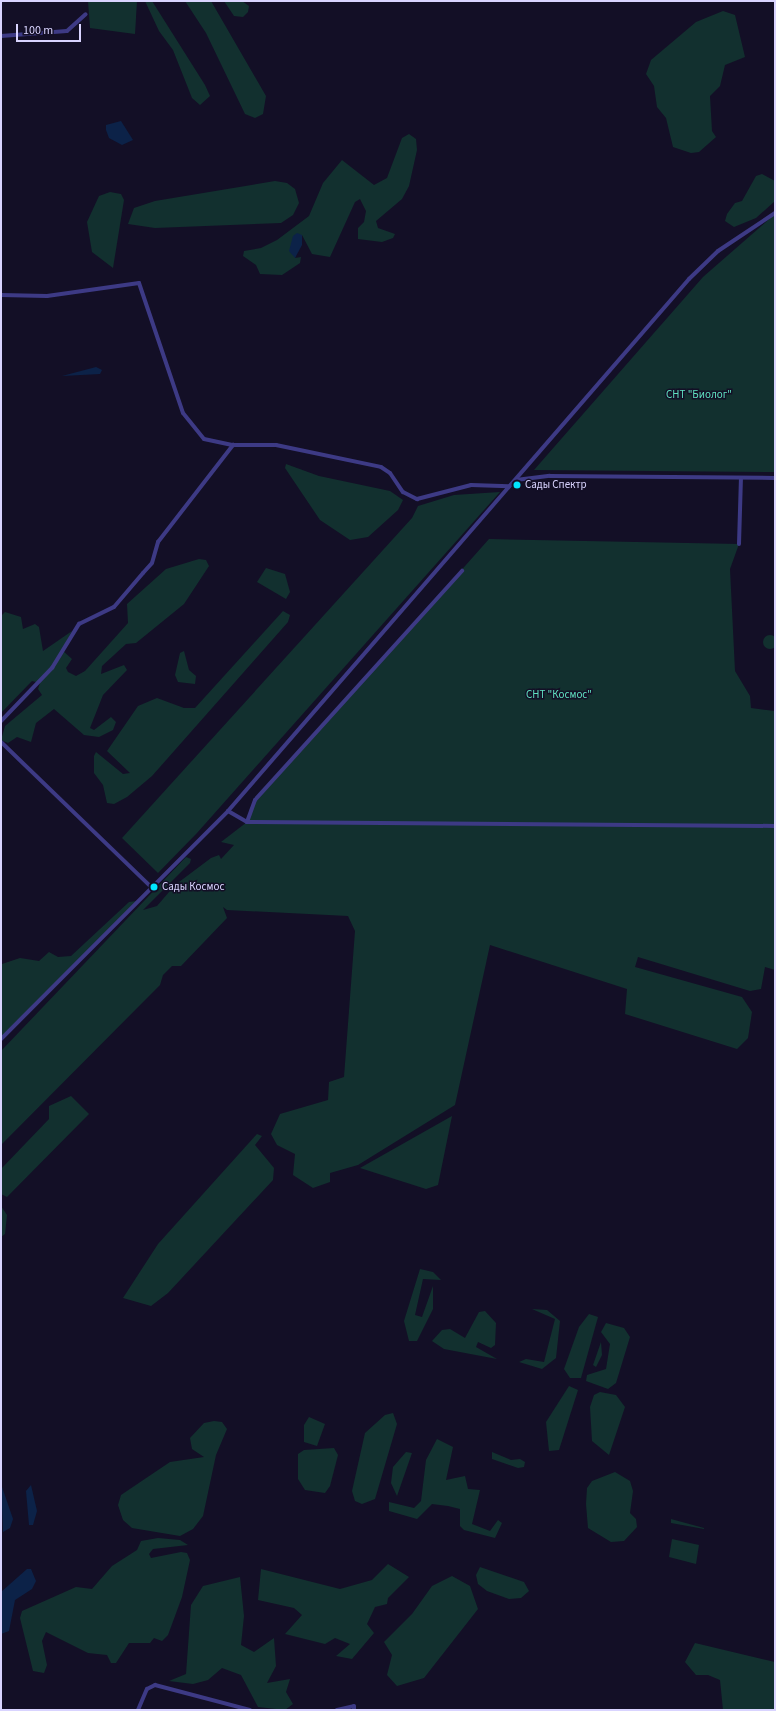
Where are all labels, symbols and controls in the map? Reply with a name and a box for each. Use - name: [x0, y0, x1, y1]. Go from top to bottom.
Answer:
- scale bar: [18, 16, 83, 42]
- text: 100 m: [23, 22, 53, 39]
- park label: СНТ "Биолог": [666, 388, 732, 402]
- place label: Сады Спектр: [525, 478, 587, 492]
- marker: Сады Спектр: [512, 480, 522, 490]
- park label: СНТ "Космос": [526, 688, 592, 702]
- place label: Сады Космос: [162, 880, 225, 894]
- marker: Сады Космос: [149, 882, 159, 892]

